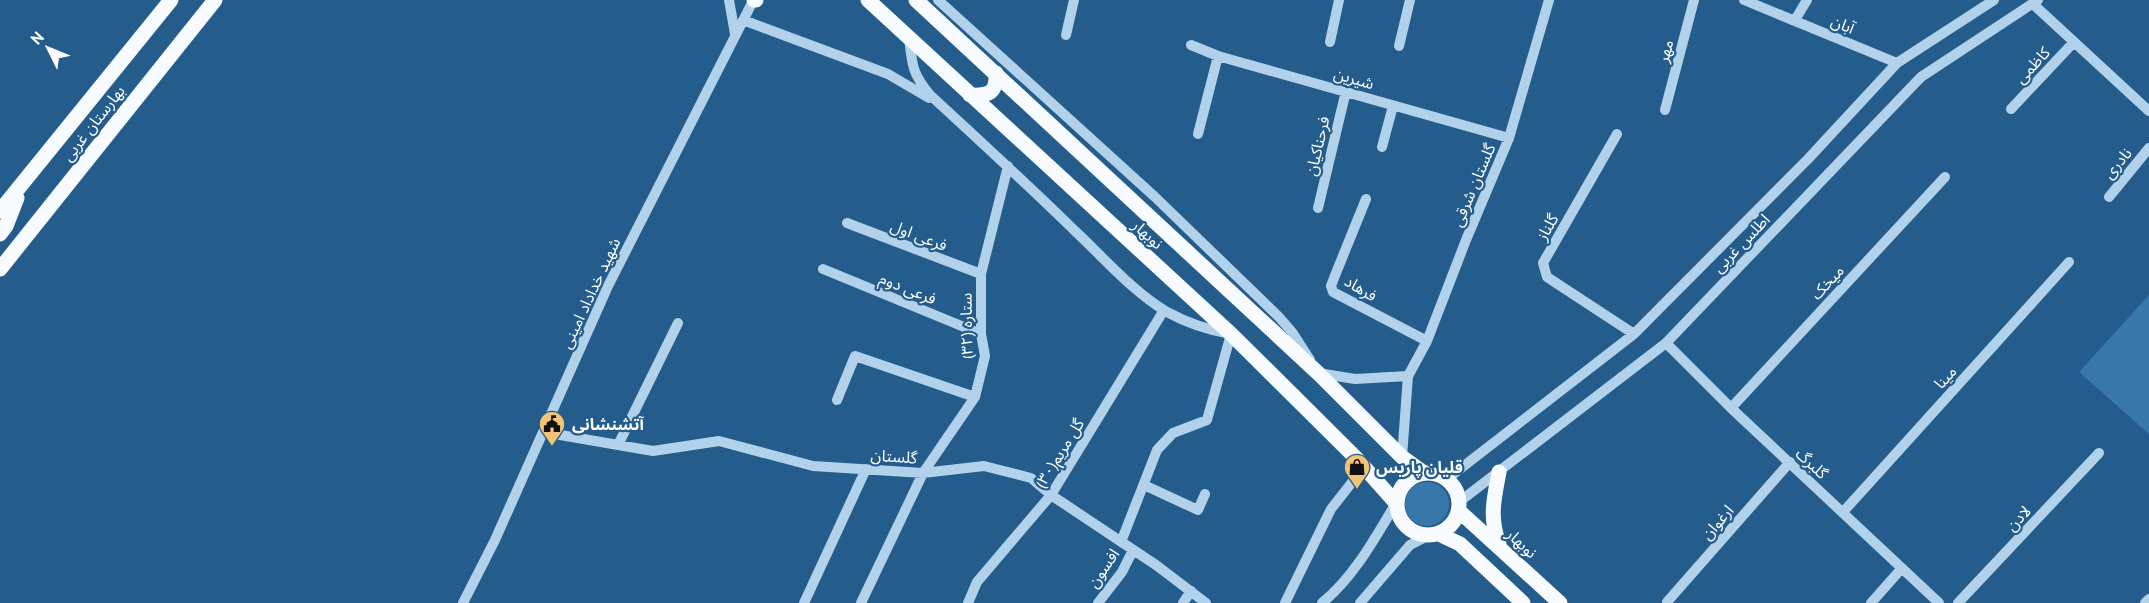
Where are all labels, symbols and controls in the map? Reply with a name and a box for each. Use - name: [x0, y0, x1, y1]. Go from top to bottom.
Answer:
- street label: آبان: [1828, 10, 1859, 38]
- north arrow: [18, 18, 78, 78]
- text: N: [26, 27, 48, 48]
- street label: مهر: [1652, 37, 1678, 66]
- street label: کاظمی: [2010, 42, 2054, 88]
- street label: شیرین: [1332, 63, 1376, 93]
- street label: بهارستان غربی: [57, 81, 129, 165]
- street label: فرحناکیان: [1300, 114, 1334, 178]
- street label: گلستان شرقی: [1447, 140, 1500, 229]
- street label: نادری: [2098, 143, 2136, 183]
- street label: اطلس غربی: [1708, 209, 1774, 277]
- street label: گلناز: [1531, 210, 1563, 245]
- street label: نوبهار: [1128, 214, 1168, 253]
- street label: فرعی اول: [887, 215, 950, 256]
- street label: شهید خداداد امینی: [556, 234, 624, 352]
- street label: میخک: [1806, 260, 1848, 304]
- street label: فرعی دوم: [875, 268, 939, 311]
- street label: فرهاد: [1341, 271, 1381, 305]
- street label: ستاره (۳۲): [955, 293, 977, 359]
- street label: مینا: [1929, 361, 1961, 393]
- public building icon: آتشنشانی: [537, 409, 567, 447]
- place label: آتشنشانی: [572, 414, 645, 434]
- street label: گل مریم(۳۰): [1030, 414, 1091, 493]
- street label: گلبرگ: [1792, 443, 1833, 483]
- street label: گلستان: [870, 444, 918, 468]
- shop icon: قلیان پاریس: [1342, 452, 1372, 490]
- place label: قلیان پاریس: [1376, 457, 1463, 478]
- street label: ارغوان: [1696, 500, 1738, 544]
- street label: لادن: [2001, 501, 2035, 535]
- street label: نوبهار: [1502, 523, 1542, 562]
- street label: افسون: [1083, 545, 1123, 591]

